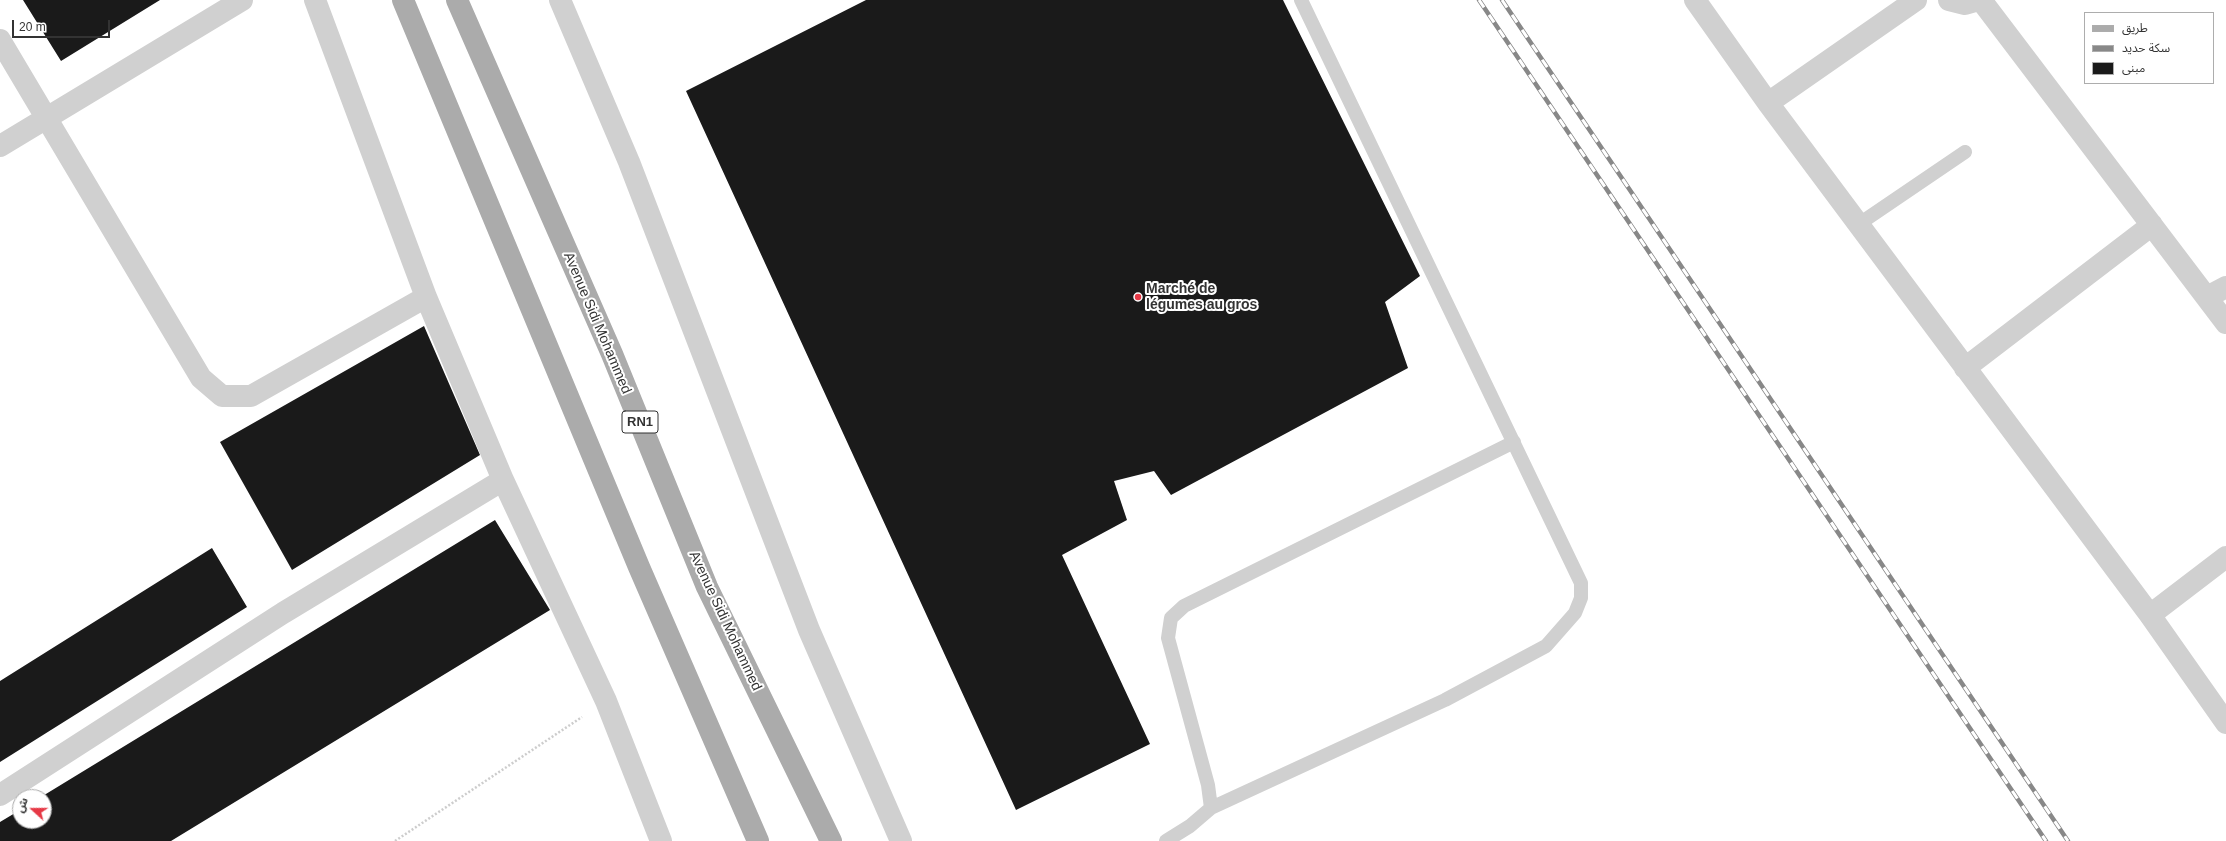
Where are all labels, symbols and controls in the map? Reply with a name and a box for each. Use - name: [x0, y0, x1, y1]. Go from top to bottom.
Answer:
- scale bar: [14, 12, 112, 38]
- legend: [2084, 12, 2214, 84]
- text: 20 m: [19, 20, 46, 34]
- text: طريق: [2122, 21, 2148, 35]
- text: سكة حديد: [2122, 41, 2170, 55]
- text: مبنى: [2122, 61, 2145, 75]
- street label: Avenue Sidi Mohammed: [560, 250, 634, 396]
- place label: Marché de légumes au gros: [1146, 281, 1257, 314]
- marker: Marché de légumes au gros: [1133, 292, 1143, 302]
- road number: RN1: [622, 411, 658, 433]
- street label: Avenue Sidi Mohammed: [685, 548, 765, 694]
- north arrow: [12, 789, 52, 829]
- text: ش: [13, 796, 30, 814]

